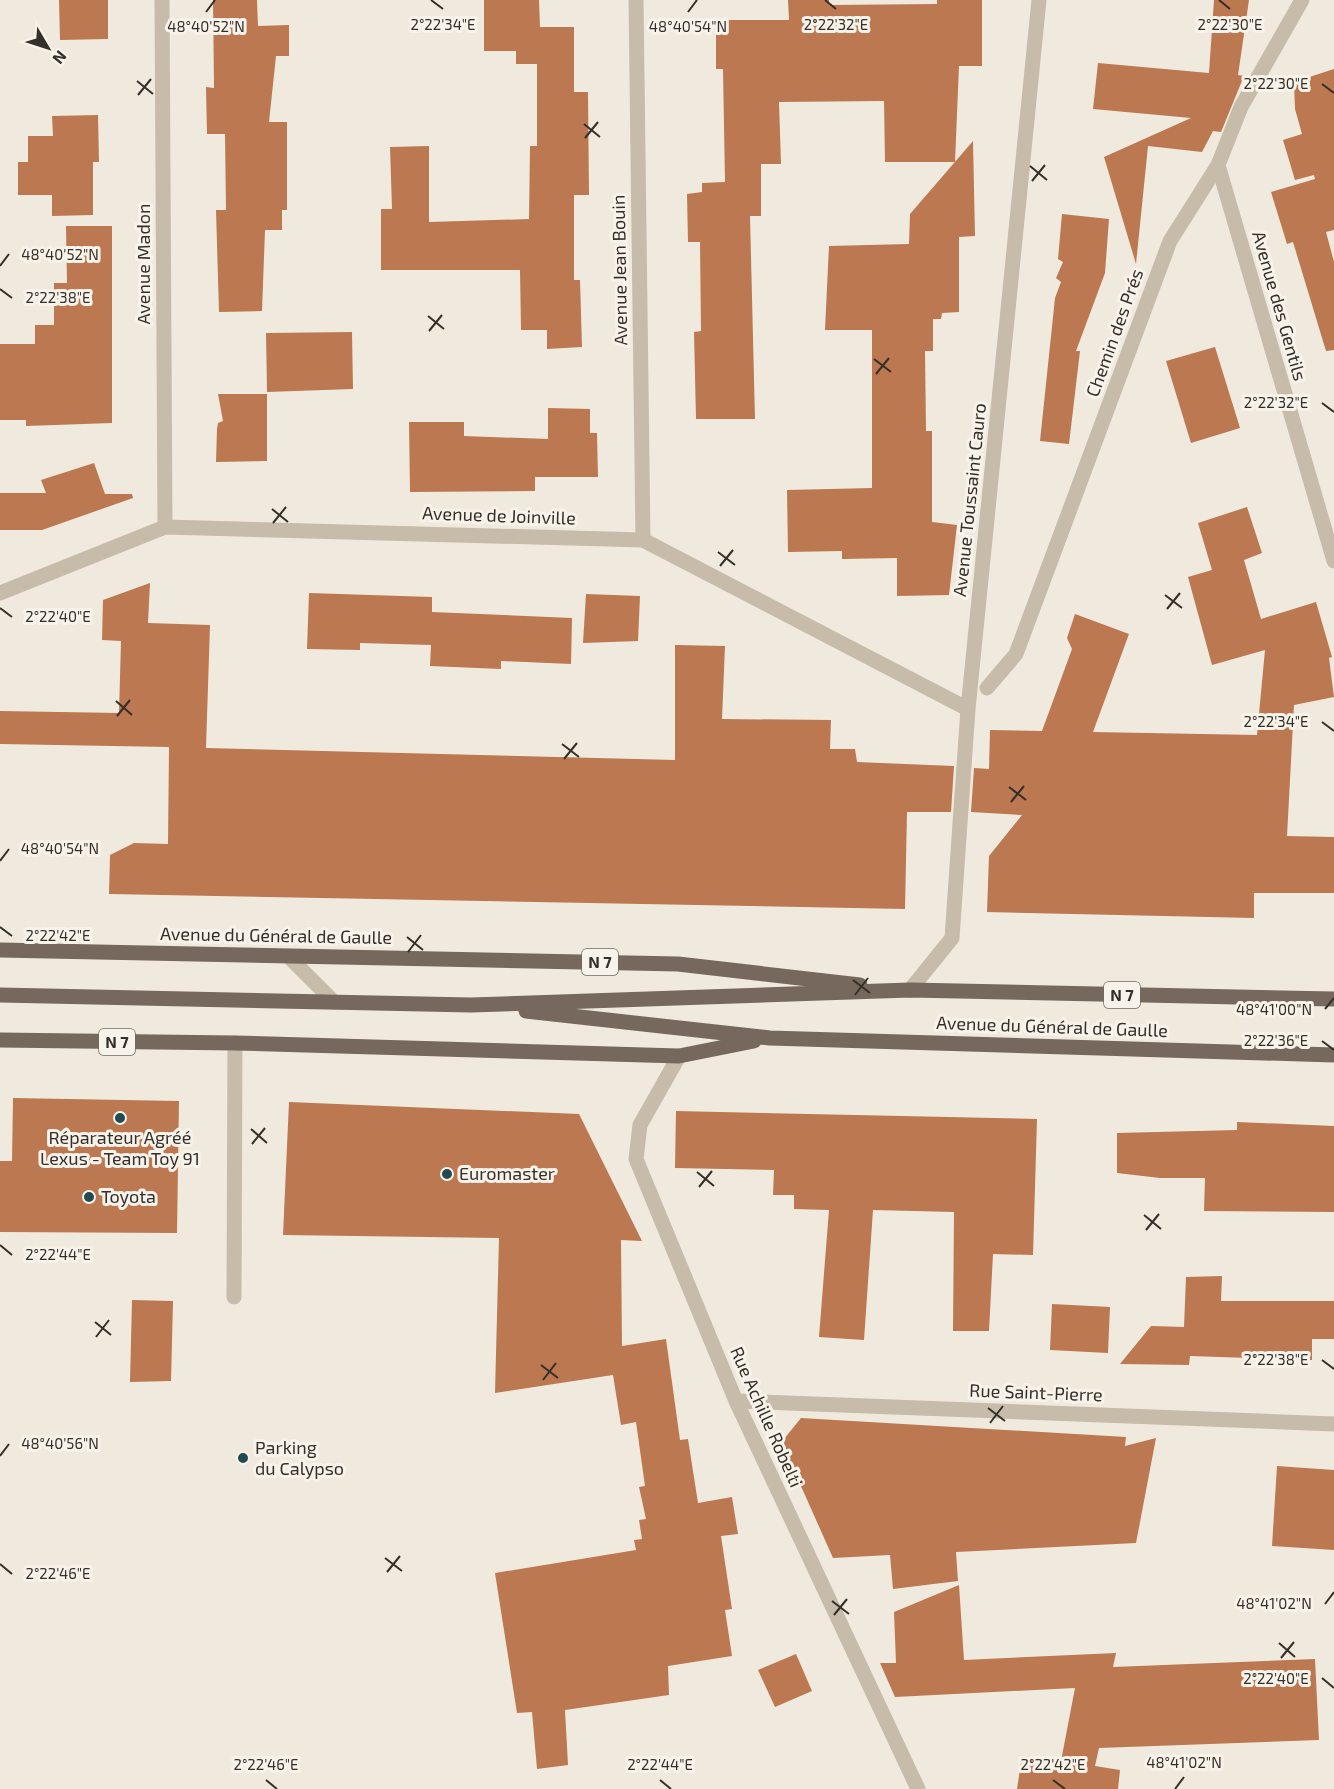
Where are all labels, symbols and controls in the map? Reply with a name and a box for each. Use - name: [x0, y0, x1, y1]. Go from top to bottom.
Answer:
- text: 2°22'34"E: [410, 15, 476, 33]
- text: 2°22'32"E: [804, 15, 868, 33]
- text: 2°22'30"E: [1198, 15, 1262, 33]
- text: 48°40'52"N: [167, 17, 245, 35]
- text: 48°40'54"N: [649, 17, 727, 35]
- north arrow: [18, 18, 78, 78]
- text: N: [49, 47, 71, 68]
- text: 2°22'30"E: [1244, 74, 1308, 92]
- street label: Avenue Jean Bouin: [607, 194, 631, 346]
- street label: Avenue Madon: [132, 204, 154, 325]
- street label: Avenue des Gentils: [1248, 228, 1312, 383]
- text: 48°40'52"N: [21, 245, 99, 263]
- street label: Chemin des Prés: [1081, 266, 1147, 400]
- text: 2°22'38"E: [25, 288, 91, 306]
- text: 2°22'32"E: [1244, 393, 1308, 411]
- street label: Avenue Toussaint Cauro: [948, 402, 990, 598]
- street label: Avenue de Joinville: [422, 501, 576, 529]
- text: 2°22'40"E: [25, 607, 91, 625]
- text: 2°22'34"E: [1243, 712, 1309, 730]
- text: 48°40'54"N: [21, 839, 99, 857]
- street label: Avenue du Général de Gaulle: [160, 922, 392, 948]
- text: 2°22'42"E: [26, 926, 90, 944]
- road number: N 7: [582, 949, 618, 975]
- road number: N 7: [1104, 982, 1140, 1008]
- text: 48°41'00"N: [1236, 1000, 1312, 1018]
- street label: Avenue du Général de Gaulle: [936, 1011, 1168, 1041]
- road number: N 7: [99, 1029, 135, 1055]
- text: 2°22'36"E: [1244, 1031, 1308, 1049]
- marker: Réparateur Agréé Lexus - Team Toy 91: [113, 1111, 127, 1125]
- place label: Réparateur Agréé Lexus - Team Toy 91: [40, 1126, 200, 1169]
- place label: Euromaster: [459, 1162, 555, 1184]
- marker: Euromaster: [440, 1167, 454, 1181]
- place label: Toyota: [101, 1185, 156, 1207]
- marker: Toyota: [82, 1190, 96, 1204]
- text: 2°22'44"E: [25, 1245, 91, 1263]
- street label: Rue Achille Robelti: [726, 1343, 808, 1490]
- text: 2°22'38"E: [1243, 1350, 1309, 1368]
- street label: Rue Saint-Pierre: [969, 1379, 1103, 1405]
- text: 48°40'56"N: [21, 1434, 99, 1452]
- place label: Parking du Calypso: [255, 1436, 344, 1479]
- marker: Parking du Calypso: [236, 1451, 250, 1465]
- text: 2°22'46"E: [25, 1564, 91, 1582]
- text: 48°41'02"N: [1236, 1594, 1312, 1612]
- text: 2°22'40"E: [1243, 1669, 1309, 1687]
- text: 48°41'02"N: [1146, 1753, 1222, 1771]
- text: 2°22'46"E: [233, 1755, 299, 1773]
- text: 2°22'44"E: [627, 1755, 693, 1773]
- text: 2°22'42"E: [1021, 1755, 1085, 1773]

